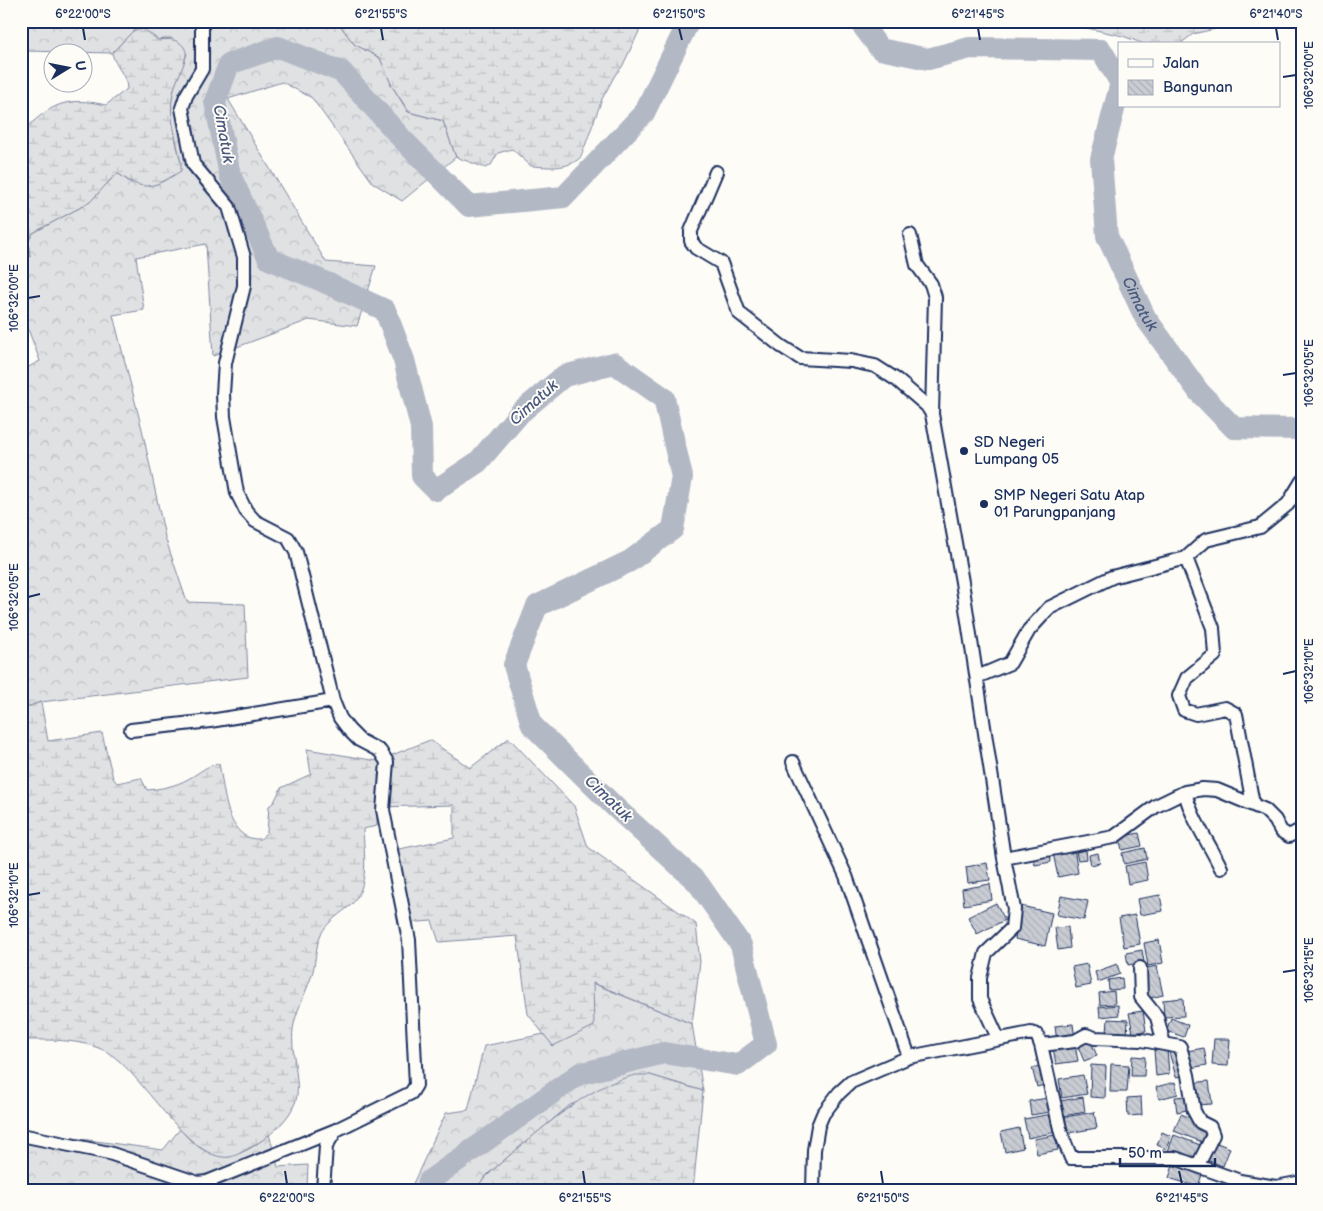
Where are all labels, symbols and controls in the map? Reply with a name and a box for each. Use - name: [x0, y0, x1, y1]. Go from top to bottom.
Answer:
- text: 6°22'00"S: [55, 7, 111, 22]
- text: 6°21'55"S: [355, 7, 407, 22]
- text: 6°21'50"S: [653, 7, 705, 22]
- text: 6°21'45"S: [952, 7, 1004, 22]
- text: 6°21'40"S: [1250, 7, 1302, 22]
- text: 106°32'00"E: [1302, 41, 1317, 109]
- north arrow: [42, 42, 92, 92]
- legend: [1118, 42, 1280, 108]
- text: Jalan: [1163, 54, 1199, 73]
- text: U: [71, 59, 90, 72]
- text: Bangunan: [1163, 78, 1233, 97]
- water label: Cimatuk: [209, 103, 238, 166]
- text: 106°32'00"E: [7, 264, 22, 332]
- water label: Cimatuk: [1118, 274, 1162, 336]
- text: 106°32'05"E: [1302, 339, 1317, 407]
- water label: Cimatuk: [506, 376, 563, 430]
- place label: SD Negeri Lumpang 05: [974, 433, 1059, 469]
- marker: SD Negeri Lumpang 05: [958, 445, 970, 457]
- place label: SMP Negeri Satu Atap 01 Parungpanjang: [994, 486, 1145, 522]
- marker: SMP Negeri Satu Atap 01 Parungpanjang: [978, 498, 990, 510]
- text: 106°32'05"E: [7, 563, 22, 631]
- text: 106°32'10"E: [1302, 638, 1317, 704]
- water label: Cimatuk: [580, 772, 637, 827]
- text: 106°32'10"E: [7, 862, 22, 928]
- text: 106°32'15"E: [1302, 937, 1317, 1003]
- scale bar: [1120, 1136, 1216, 1168]
- text: 50 m: [1128, 1144, 1162, 1163]
- text: 6°22'00"S: [259, 1191, 315, 1206]
- text: 6°21'55"S: [559, 1191, 611, 1206]
- text: 6°21'50"S: [857, 1191, 909, 1206]
- text: 6°21'45"S: [1156, 1191, 1208, 1206]

